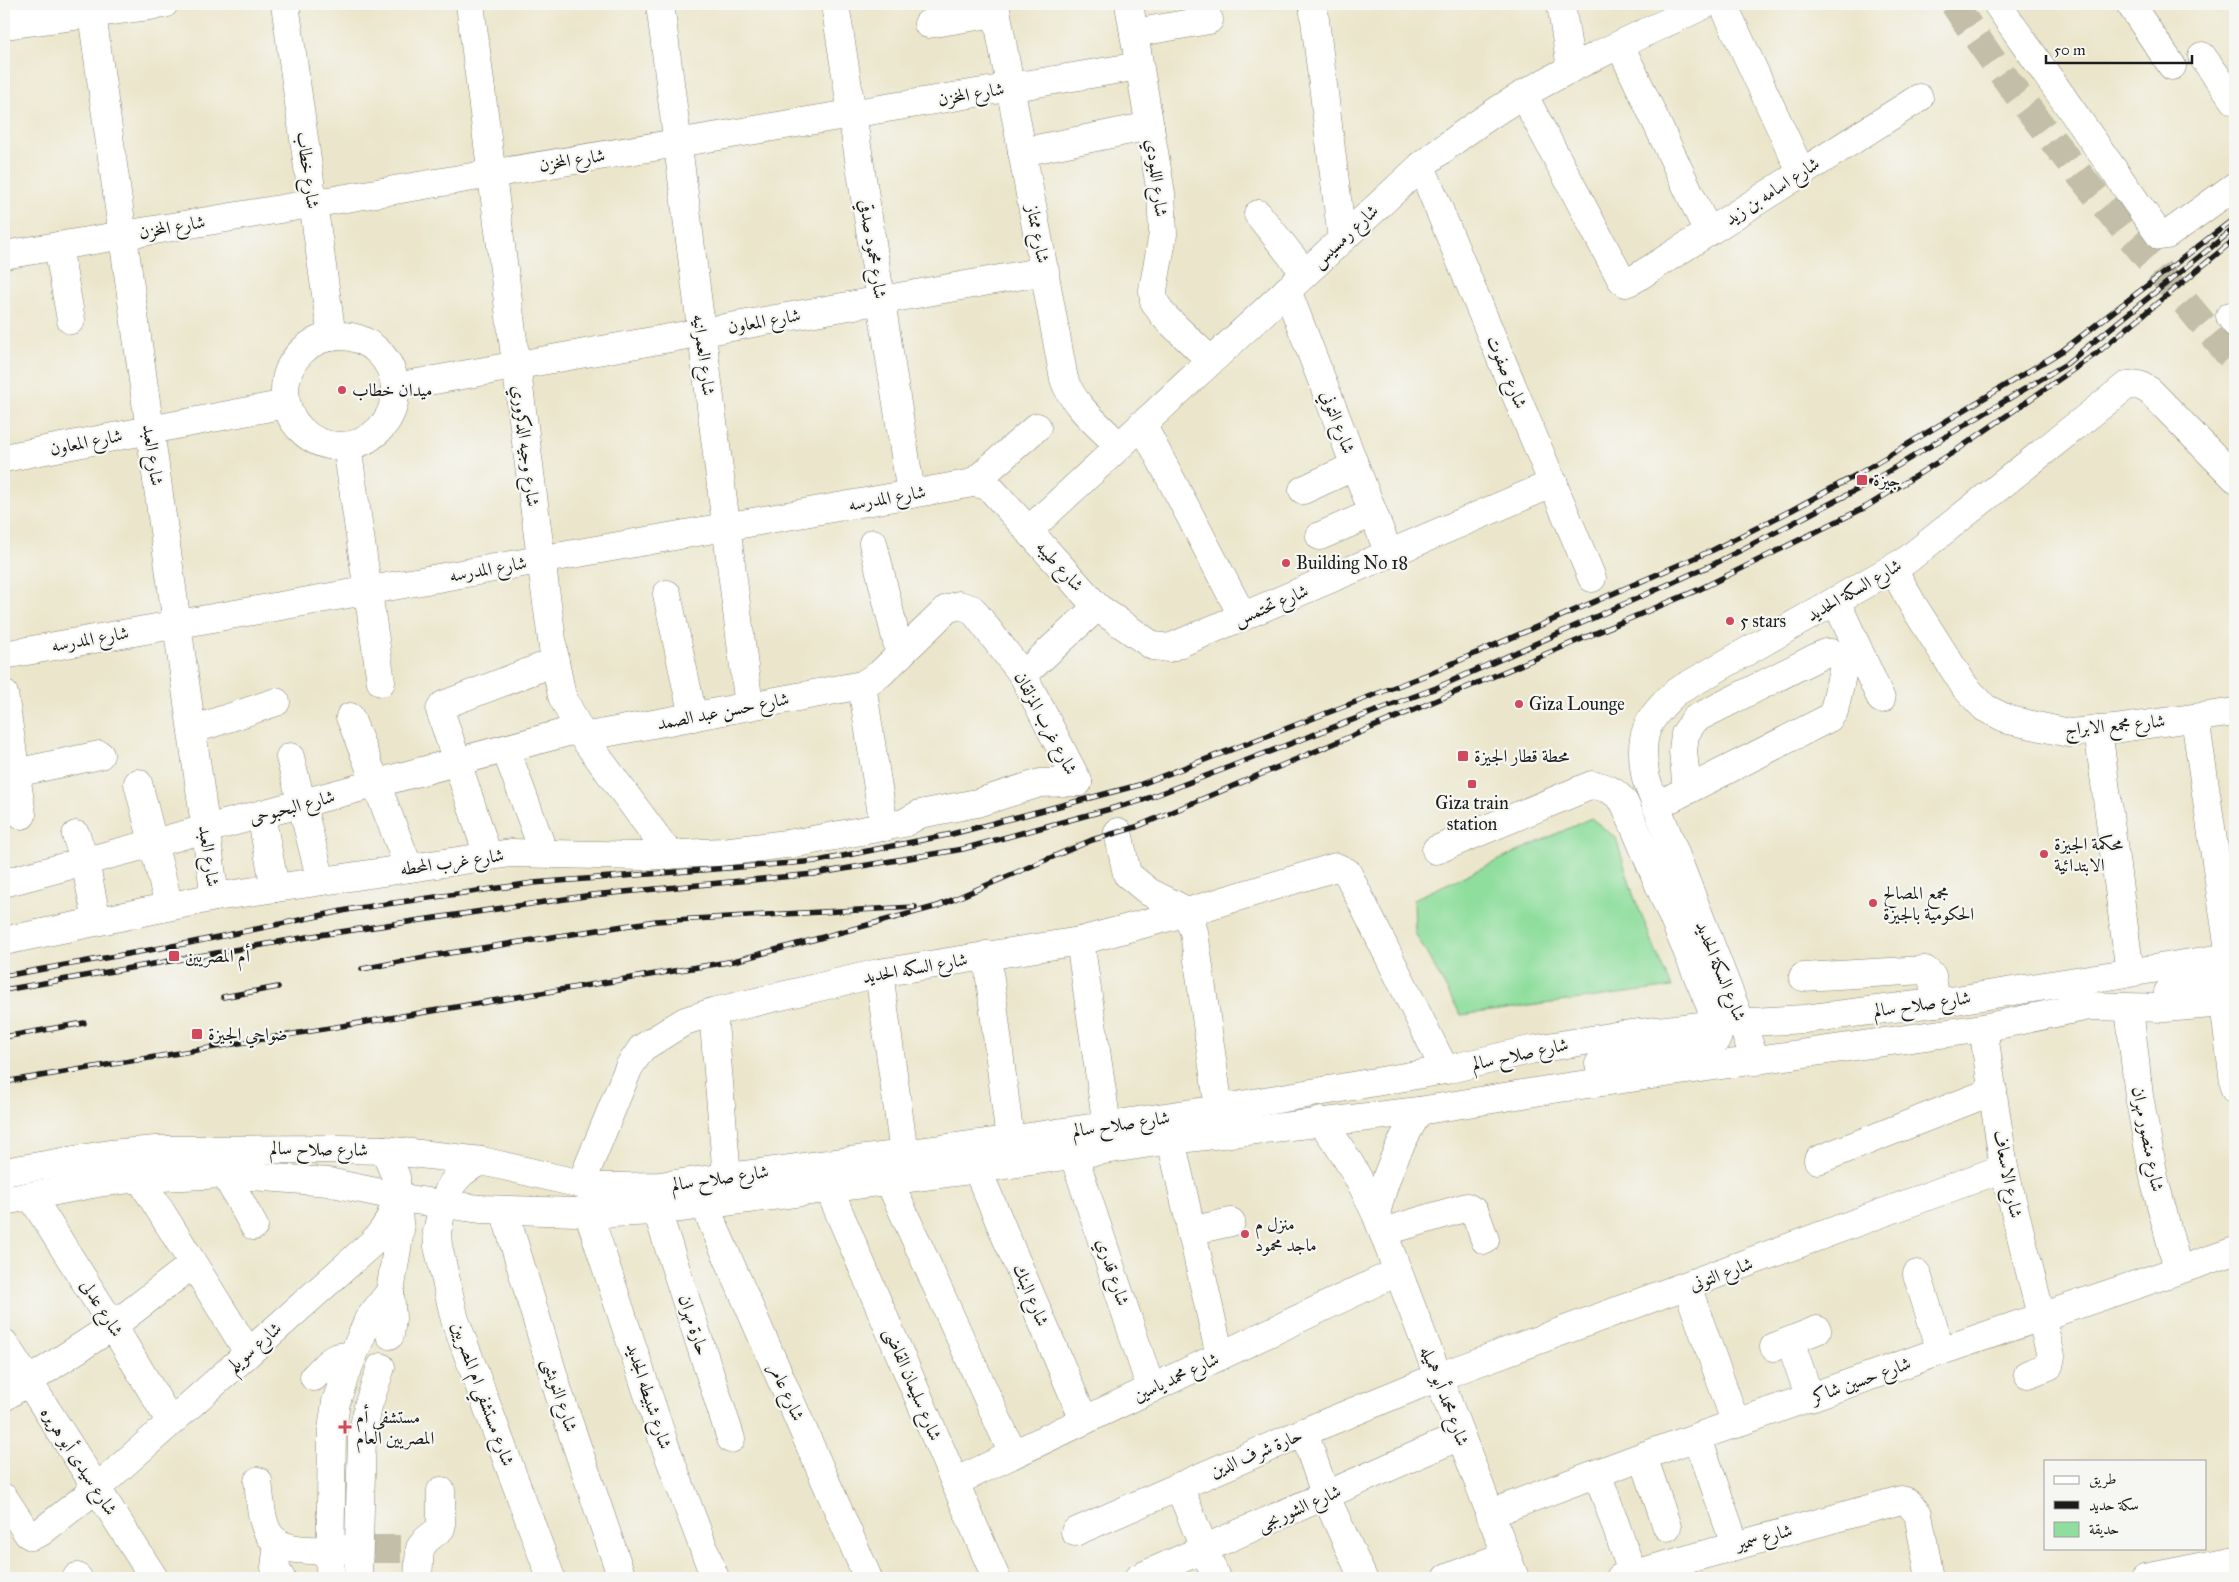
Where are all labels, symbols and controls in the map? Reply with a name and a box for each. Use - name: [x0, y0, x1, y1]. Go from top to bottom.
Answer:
- scale bar: [2046, 32, 2193, 64]
- text: 50 m: [2054, 41, 2086, 59]
- street label: شارع المخزن: [936, 77, 1007, 115]
- street label: شارع خطاب: [288, 130, 324, 211]
- street label: شارع اللبودي: [1137, 138, 1173, 219]
- street label: شارع المخزن: [537, 144, 607, 180]
- street label: شارع اسامه بن زيد: [1720, 152, 1826, 233]
- street label: شارع محمود صدقي: [850, 198, 892, 301]
- street label: شارع رمسيس: [1307, 200, 1386, 275]
- street label: شارع ممتاز: [1017, 201, 1054, 266]
- street label: شارع المخزن: [137, 210, 208, 248]
- street label: شارع المعاون: [726, 304, 803, 342]
- street label: شارع العمرانيه: [684, 313, 720, 398]
- street label: شارع صفوت: [1478, 332, 1532, 413]
- place label: ميدان خطاب: [352, 379, 432, 401]
- marker: ميدان خطاب: [336, 384, 348, 396]
- street label: شارع وجيه الدكروري: [504, 384, 544, 509]
- street label: شارع التوني: [1312, 387, 1360, 458]
- street label: شارع العبد: [134, 423, 168, 488]
- street label: شارع المعاون: [48, 424, 125, 464]
- place label: جيزة: [1873, 469, 1900, 491]
- marker: جيزة: [1855, 473, 1869, 487]
- street label: شارع المدرسه: [847, 480, 928, 520]
- street label: شارع طيبه: [1028, 536, 1089, 599]
- street label: شارع المدرسه: [448, 551, 529, 591]
- place label: Building No 18: [1296, 552, 1408, 575]
- street label: شارع السكة الحديد: [1803, 554, 1907, 630]
- marker: Building No 18: [1280, 557, 1292, 569]
- street label: شارع تحتمس: [1230, 579, 1313, 634]
- place label: 5 stars: [1740, 610, 1786, 632]
- marker: 5 stars: [1724, 615, 1736, 627]
- street label: شارع المدرسه: [50, 621, 131, 661]
- street label: شارع غرب المزلقان: [1006, 668, 1082, 780]
- street label: شارع حسن عبد الصمد: [655, 687, 792, 739]
- place label: Giza Lounge: [1529, 693, 1625, 716]
- marker: Giza Lounge: [1513, 698, 1525, 710]
- street label: شارع مجمع الابراج: [2064, 710, 2167, 745]
- place label: محطة قطار الجيزة: [1474, 745, 1569, 767]
- marker: محطة قطار الجيزة: [1456, 749, 1470, 763]
- marker: Giza train station: [1466, 778, 1478, 790]
- street label: شارع البحبوحى: [247, 785, 338, 833]
- place label: Giza train station: [1435, 792, 1509, 835]
- street label: شارع العبد: [190, 824, 224, 889]
- place label: محكمة الجيزة الابتدائية: [2054, 833, 2123, 876]
- street label: شارع غرب المحطه: [399, 844, 506, 884]
- marker: محكمة الجيزة الابتدائية: [2038, 848, 2050, 860]
- place label: مجمع المصالح الحكومية بالجيزة: [1883, 882, 1974, 925]
- marker: مجمع المصالح الحكومية بالجيزة: [1867, 897, 1879, 909]
- street label: شارع السكة الحديد: [1687, 918, 1751, 1026]
- place label: أم المصريين: [185, 943, 251, 972]
- street label: شارع السكه الحديد: [861, 948, 970, 992]
- marker: أم المصريين: [167, 949, 181, 963]
- street label: شارع صلاح سالم: [1872, 986, 1973, 1027]
- place label: ضواحي الجيزة: [208, 1023, 288, 1049]
- marker: ضواحي الجيزة: [190, 1027, 204, 1041]
- street label: شارع صلاح سالم: [1470, 1033, 1571, 1080]
- street label: شارع منصور مهران: [2123, 1085, 2169, 1194]
- street label: شارع صلاح سالم: [1071, 1106, 1172, 1147]
- street label: شارع الاسعاف: [1985, 1128, 2027, 1221]
- street label: شارع صلاح سالم: [270, 1137, 368, 1166]
- street label: شارع صلاح سالم: [670, 1160, 771, 1201]
- place label: منزل م ماجد محمود: [1255, 1213, 1317, 1256]
- marker: منزل م ماجد محمود: [1239, 1228, 1251, 1240]
- street label: شارع قدري: [1088, 1235, 1134, 1310]
- street label: شارع التونى: [1686, 1252, 1757, 1299]
- street label: شارع البنك: [1004, 1260, 1054, 1331]
- street label: شارع عدلى: [72, 1275, 128, 1343]
- street label: حارة مهران: [673, 1292, 714, 1358]
- street label: شارع سويلم: [222, 1317, 291, 1382]
- street label: شارع مستشفي ام المصريين: [440, 1319, 519, 1471]
- street label: شارع سليمان القاضى: [876, 1324, 947, 1445]
- street label: شارع شبيطه الجديد: [618, 1340, 676, 1453]
- street label: شارع محمد أبو هميله: [1412, 1342, 1476, 1451]
- street label: شارع محمد ياسين: [1130, 1348, 1224, 1410]
- street label: شارع حسين شاكر: [1806, 1352, 1915, 1413]
- street label: شارع النويشى: [534, 1355, 582, 1436]
- street label: شارع عامر: [761, 1360, 809, 1426]
- street label: شارع سيدى أبو هريره: [32, 1402, 124, 1521]
- place label: مستشفى أم المصريين العام: [356, 1404, 435, 1454]
- marker: مستشفى أم المصريين العام: [338, 1420, 352, 1434]
- street label: حارة شرف الدين: [1206, 1424, 1306, 1483]
- legend: [2044, 1460, 2206, 1550]
- text: طريق: [2089, 1470, 2116, 1489]
- street label: شارع الشوربجى: [1254, 1480, 1346, 1540]
- text: سكة حديد: [2089, 1496, 2139, 1514]
- street label: شارع سمير: [1731, 1519, 1796, 1559]
- text: حديقة: [2089, 1520, 2119, 1538]

